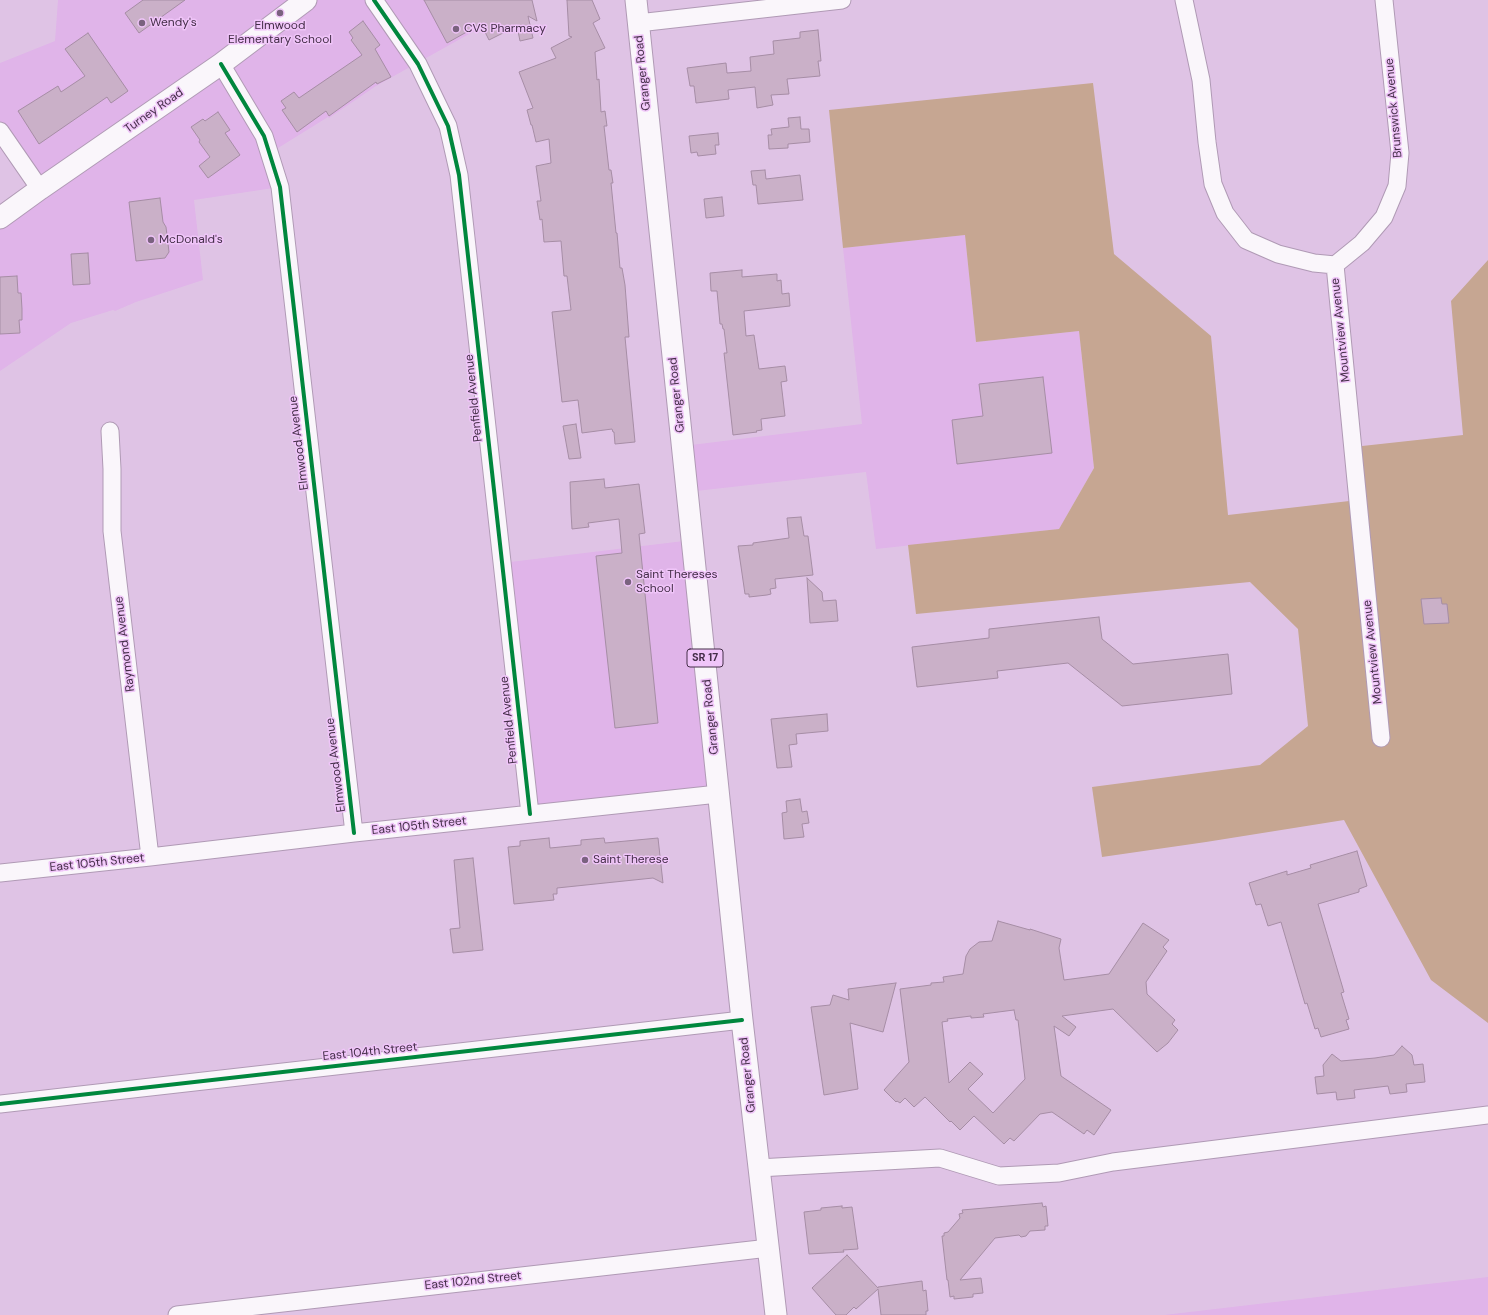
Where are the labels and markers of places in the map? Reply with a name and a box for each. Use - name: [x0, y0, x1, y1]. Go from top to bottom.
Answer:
- marker: Elmwood Elementary School: [275, 8, 285, 18]
- place label: Wendy's: [150, 16, 197, 30]
- marker: Wendy's: [137, 18, 147, 28]
- place label: Elmwood Elementary School: [228, 19, 332, 47]
- place label: CVS Pharmacy: [464, 22, 546, 36]
- marker: CVS Pharmacy: [451, 24, 461, 34]
- place label: McDonald's: [159, 233, 223, 247]
- marker: McDonald's: [146, 235, 156, 245]
- place label: Saint Thereses School: [636, 568, 717, 596]
- marker: Saint Thereses School: [623, 577, 633, 587]
- place label: Saint Therese: [593, 853, 668, 867]
- marker: Saint Therese: [580, 855, 590, 865]

